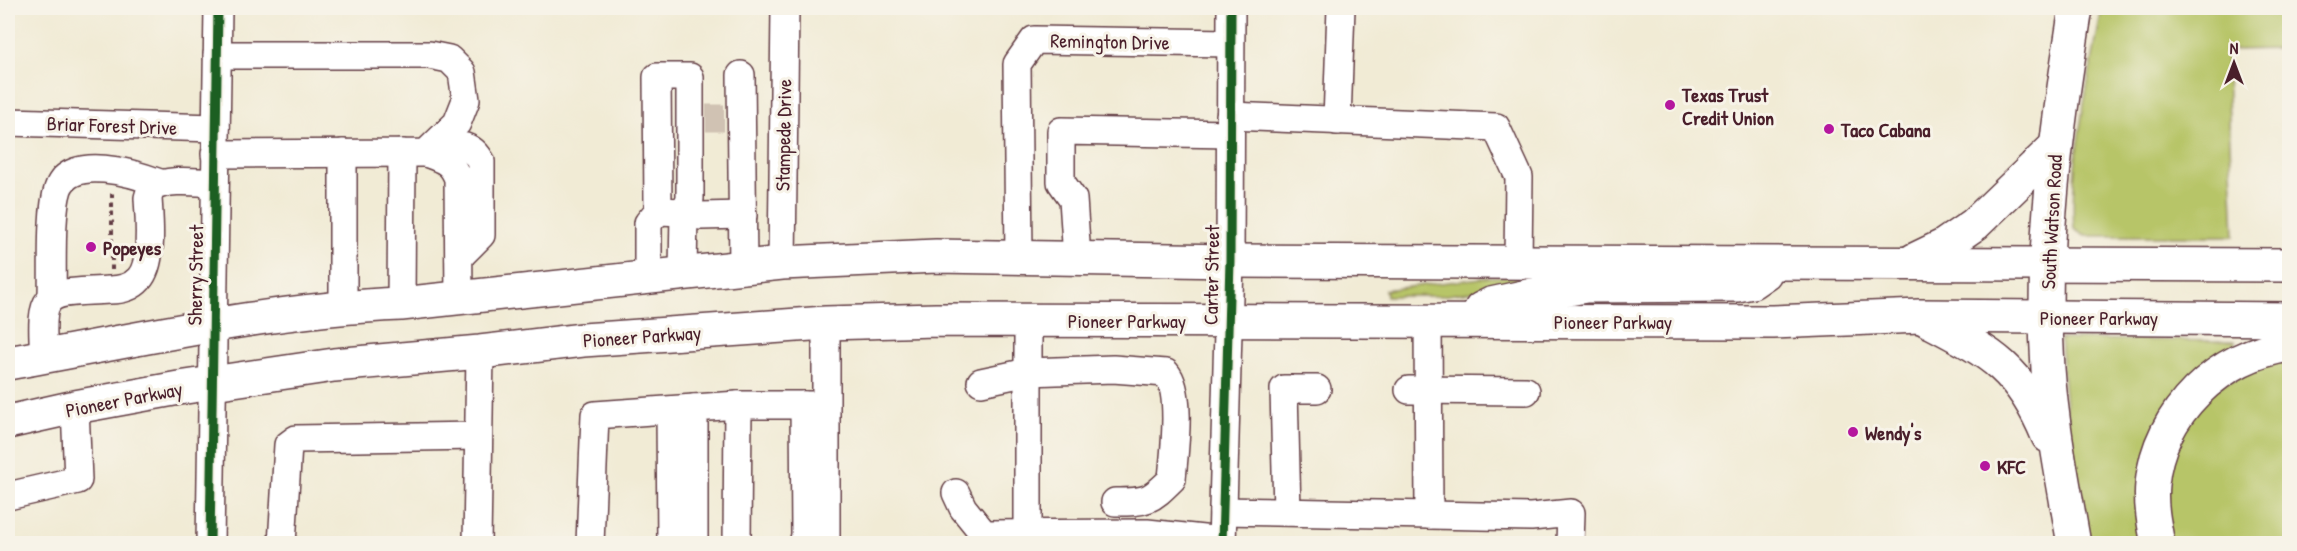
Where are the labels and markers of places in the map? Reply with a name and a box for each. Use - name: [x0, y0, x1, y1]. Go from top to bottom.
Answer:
- place label: Texas Trust Credit Union: [1681, 81, 1774, 131]
- marker: Texas Trust Credit Union: [1663, 98, 1677, 112]
- place label: Taco Cabana: [1840, 116, 1931, 143]
- marker: Taco Cabana: [1822, 122, 1836, 136]
- place label: Popeyes: [103, 234, 162, 262]
- marker: Popeyes: [84, 240, 98, 254]
- place label: Wendy's: [1865, 419, 1922, 447]
- marker: Wendy's: [1846, 425, 1860, 439]
- place label: KFC: [1997, 453, 2026, 480]
- marker: KFC: [1978, 459, 1992, 473]

